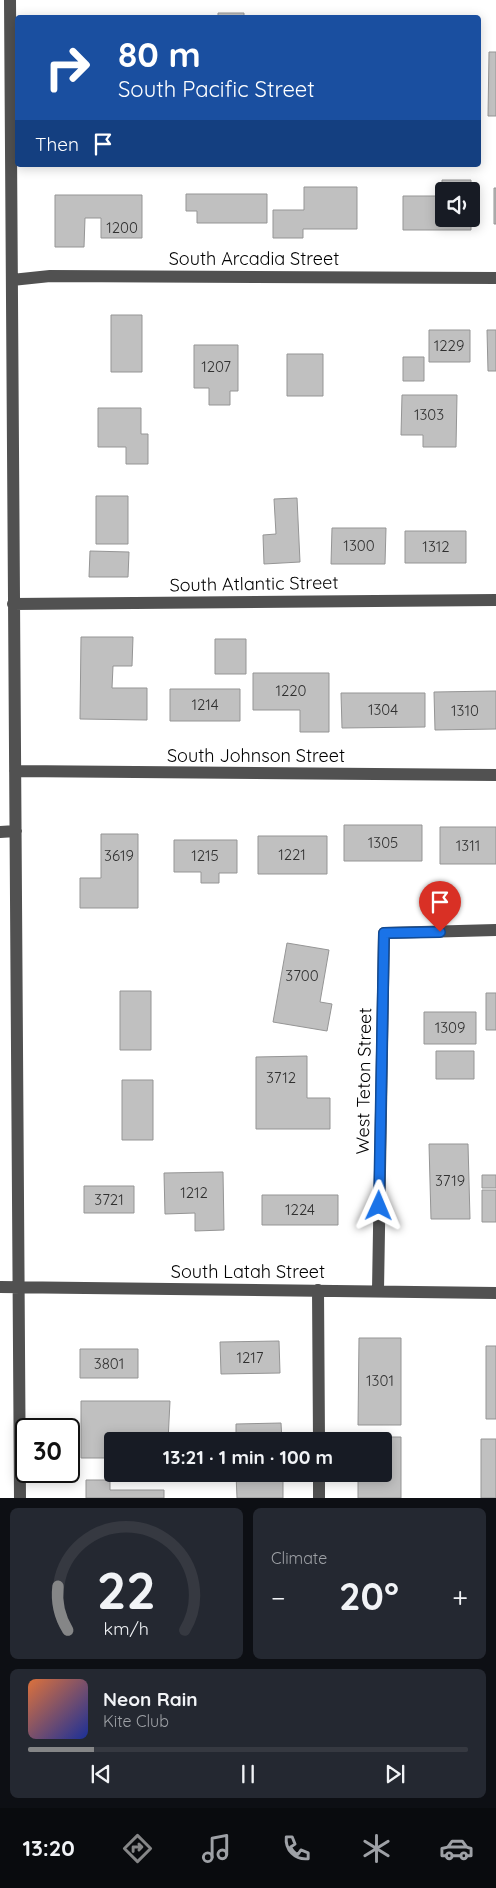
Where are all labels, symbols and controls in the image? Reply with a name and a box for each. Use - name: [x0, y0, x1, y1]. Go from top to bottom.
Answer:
- text: 80 m: [118, 32, 201, 76]
- icon: right: [35, 35, 100, 100]
- text: South Pacific Street: [118, 75, 315, 103]
- icon: arrive: [89, 130, 117, 158]
- text: Then: [35, 132, 79, 156]
- map controls: [435, 182, 480, 227]
- button: sound: [435, 182, 480, 227]
- house number: 1200: [106, 218, 138, 237]
- street label: South Arcadia Street: [169, 247, 339, 270]
- house number: 1229: [434, 336, 464, 355]
- house number: 1207: [201, 357, 231, 376]
- house number: 1303: [414, 405, 444, 424]
- house number: 1300: [343, 536, 375, 555]
- house number: 1312: [422, 537, 450, 556]
- street label: South Atlantic Street: [169, 571, 339, 596]
- house number: 1220: [275, 681, 307, 700]
- house number: 1214: [191, 695, 219, 714]
- house number: 1304: [368, 700, 398, 719]
- house number: 1310: [451, 701, 479, 720]
- street label: South Johnson Street: [167, 744, 345, 767]
- house number: 1305: [368, 833, 398, 852]
- house number: 1311: [456, 836, 480, 855]
- house number: 1221: [278, 845, 306, 864]
- house number: 3619: [104, 846, 134, 865]
- house number: 1215: [191, 846, 219, 865]
- pin: [419, 881, 461, 932]
- icon: arrive: [426, 888, 454, 916]
- house number: 3700: [285, 966, 319, 985]
- street label: West Teton Street: [351, 1007, 376, 1155]
- house number: 1309: [435, 1018, 465, 1037]
- house number: 3712: [266, 1068, 296, 1087]
- house number: 3719: [435, 1171, 465, 1190]
- position arrow: [352, 1179, 404, 1231]
- house number: 1212: [180, 1183, 208, 1202]
- house number: 3721: [94, 1190, 124, 1209]
- house number: 1224: [285, 1200, 315, 1219]
- street label: South Latah Street: [171, 1260, 325, 1283]
- house number: 1217: [236, 1348, 264, 1367]
- house number: 3801: [94, 1354, 124, 1373]
- house number: 1301: [366, 1371, 394, 1390]
- speed limit sign: 30: [15, 1418, 80, 1483]
- text: 13:21 · 1 min · 100 m: [163, 1445, 333, 1469]
- text: Climate: [271, 1548, 327, 1568]
- text: 22: [97, 1557, 156, 1622]
- text: 20°: [339, 1572, 399, 1620]
- text: −: [271, 1580, 286, 1615]
- text: +: [452, 1580, 468, 1615]
- text: km/h: [104, 1617, 149, 1639]
- text: Neon Rain: [103, 1687, 198, 1711]
- text: Kite Club: [103, 1711, 169, 1731]
- icon: previous: [87, 1760, 115, 1788]
- icon: pause: [234, 1760, 262, 1788]
- icon: next: [381, 1760, 409, 1788]
- icon: directions: [120, 1831, 155, 1866]
- icon: music: [199, 1831, 234, 1866]
- icon: phone: [279, 1831, 314, 1866]
- icon: climate: [359, 1831, 394, 1866]
- icon: car: [439, 1831, 474, 1866]
- text: 13:20: [22, 1834, 75, 1862]

